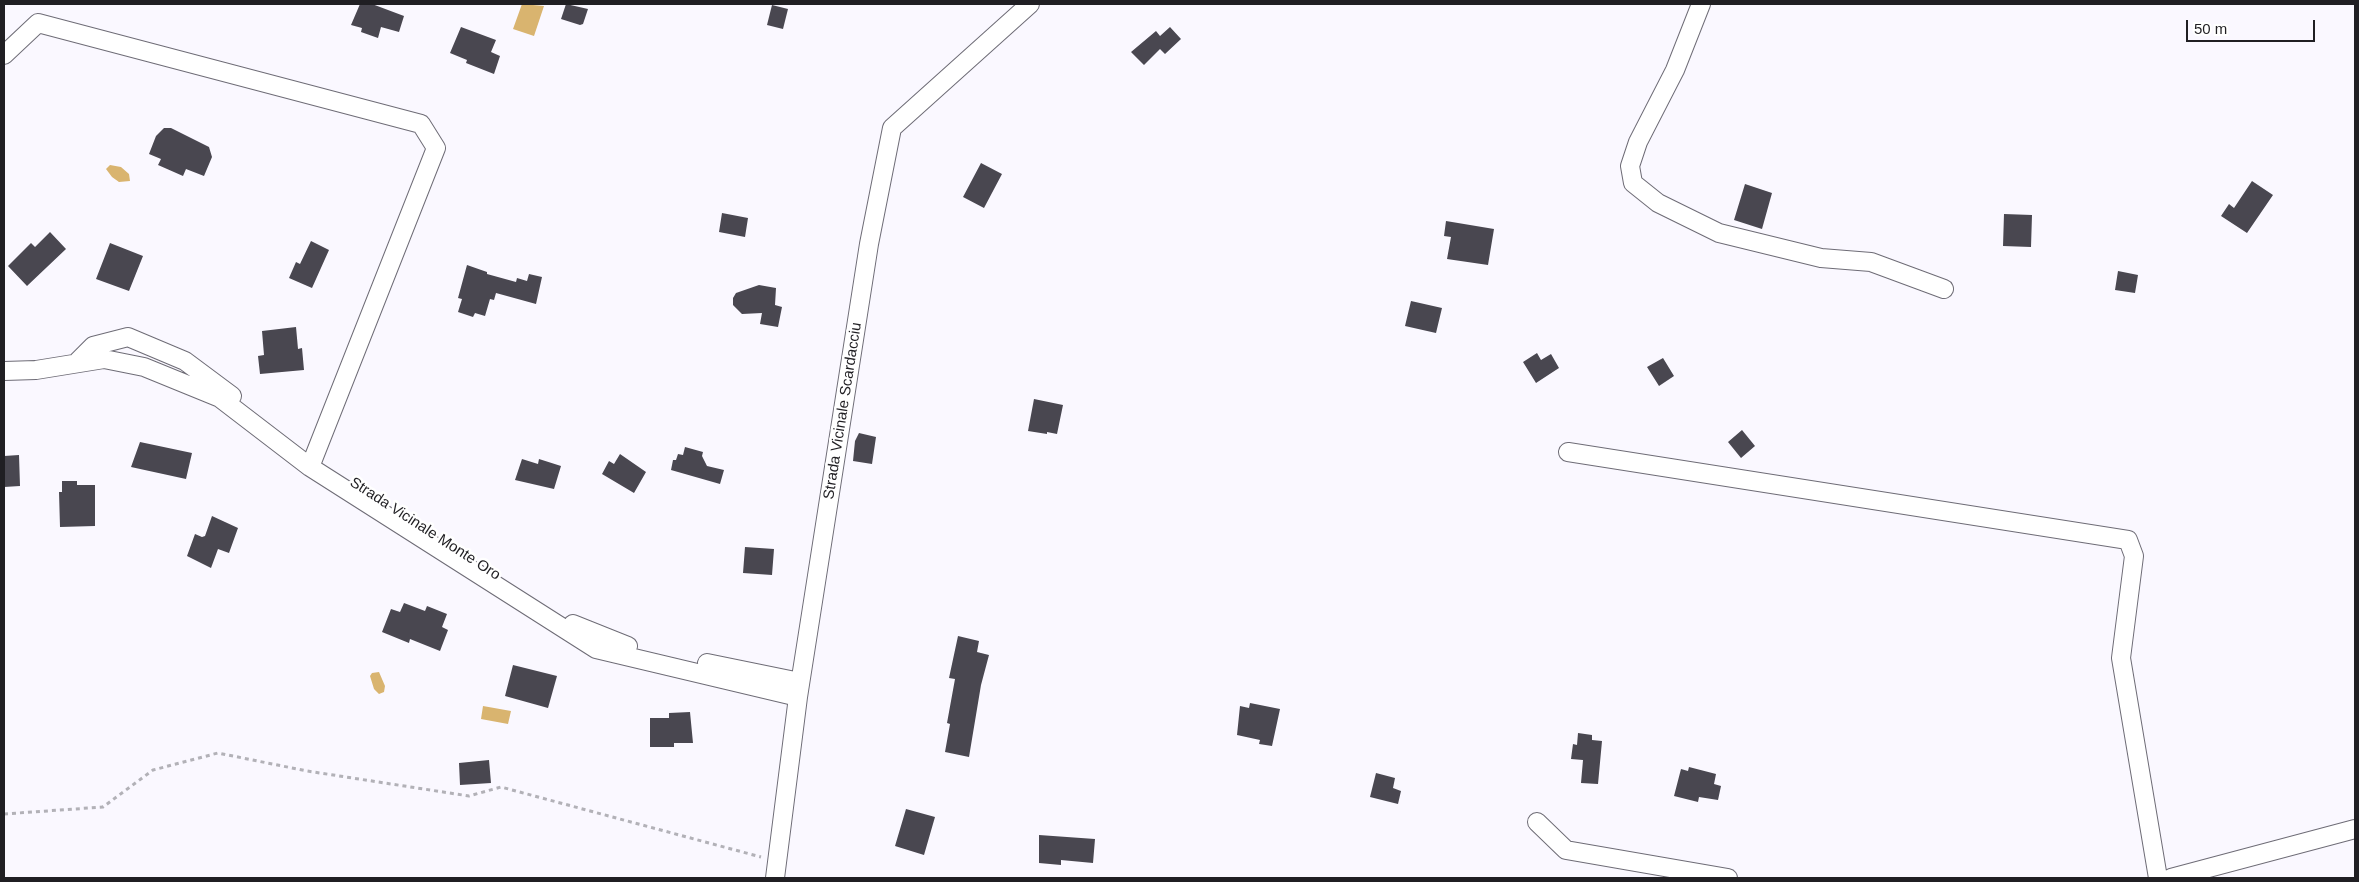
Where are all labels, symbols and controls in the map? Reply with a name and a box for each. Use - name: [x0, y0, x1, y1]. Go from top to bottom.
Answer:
- scale bar: [2189, 10, 2318, 42]
- text: 50 m: [2194, 20, 2227, 37]
- street label: Strada Vicinale Scardacciu: [820, 321, 866, 501]
- street label: Strada Vicinale Monte Oro: [346, 474, 504, 584]

